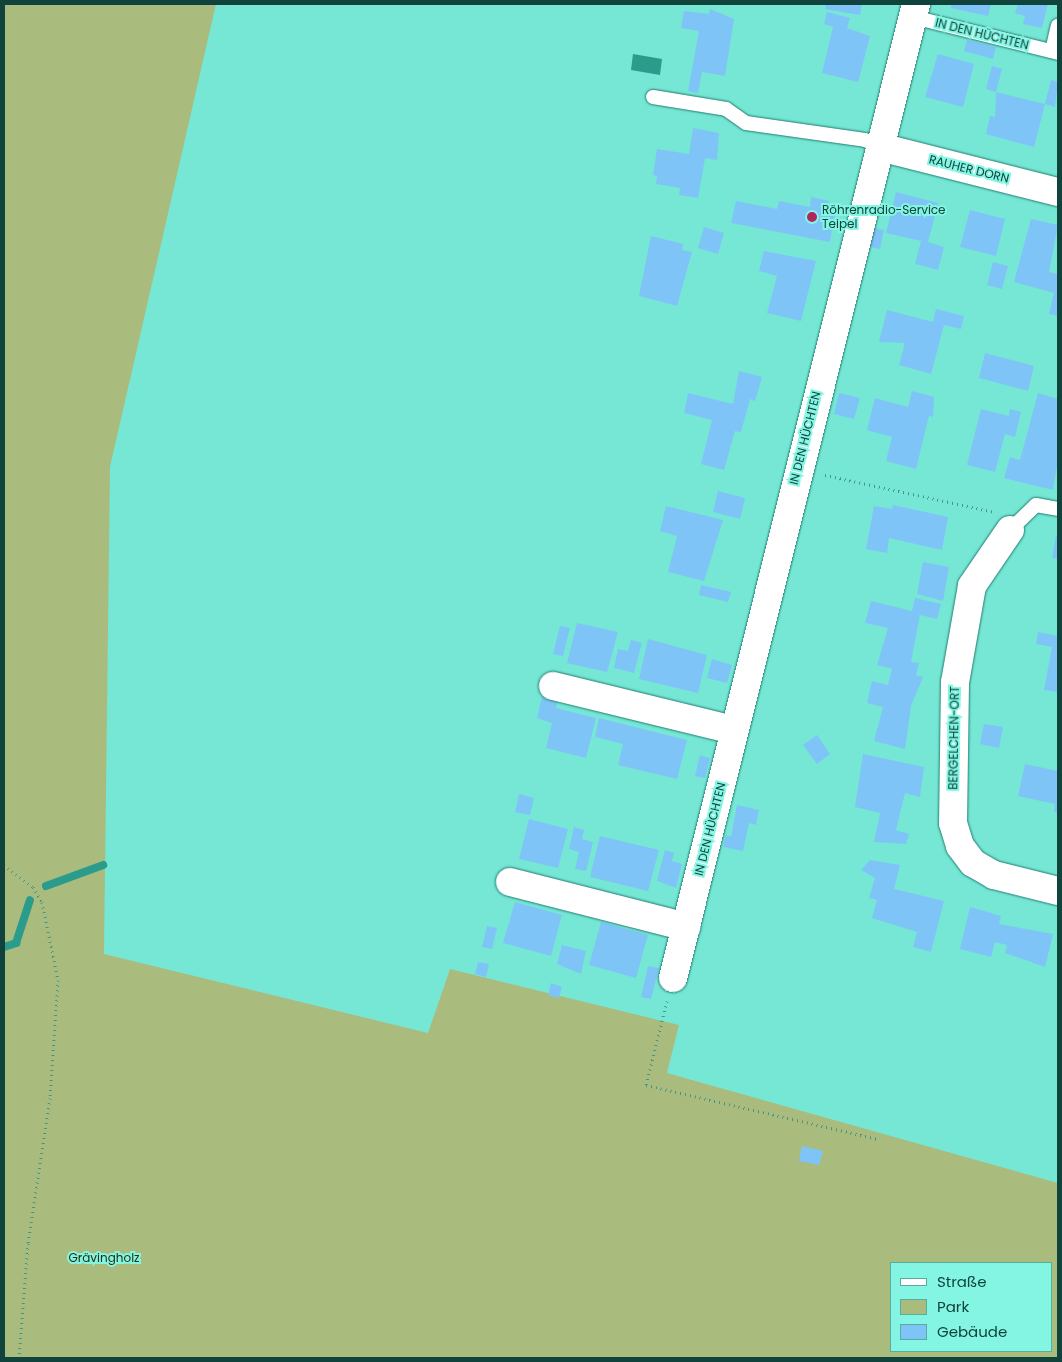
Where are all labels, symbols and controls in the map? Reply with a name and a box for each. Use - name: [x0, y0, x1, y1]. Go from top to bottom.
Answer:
- street label: IN DEN HÜCHTEN: [934, 15, 1030, 53]
- street label: RAUHER DORN: [927, 152, 1011, 186]
- place label: Röhrenradio-Service Teipel: [822, 203, 946, 231]
- marker: Röhrenradio-Service Teipel: [806, 211, 818, 223]
- street label: IN DEN HÜCHTEN: [786, 390, 824, 486]
- street label: BERGELCHEN-ORT: [946, 686, 962, 790]
- street label: IN DEN HÜCHTEN: [691, 781, 729, 877]
- park label: Grävingholz: [68, 1251, 140, 1265]
- legend: [890, 1262, 1052, 1352]
- text: Straße: [937, 1271, 987, 1292]
- text: Park: [937, 1296, 969, 1317]
- text: Gebäude: [937, 1321, 1007, 1342]

